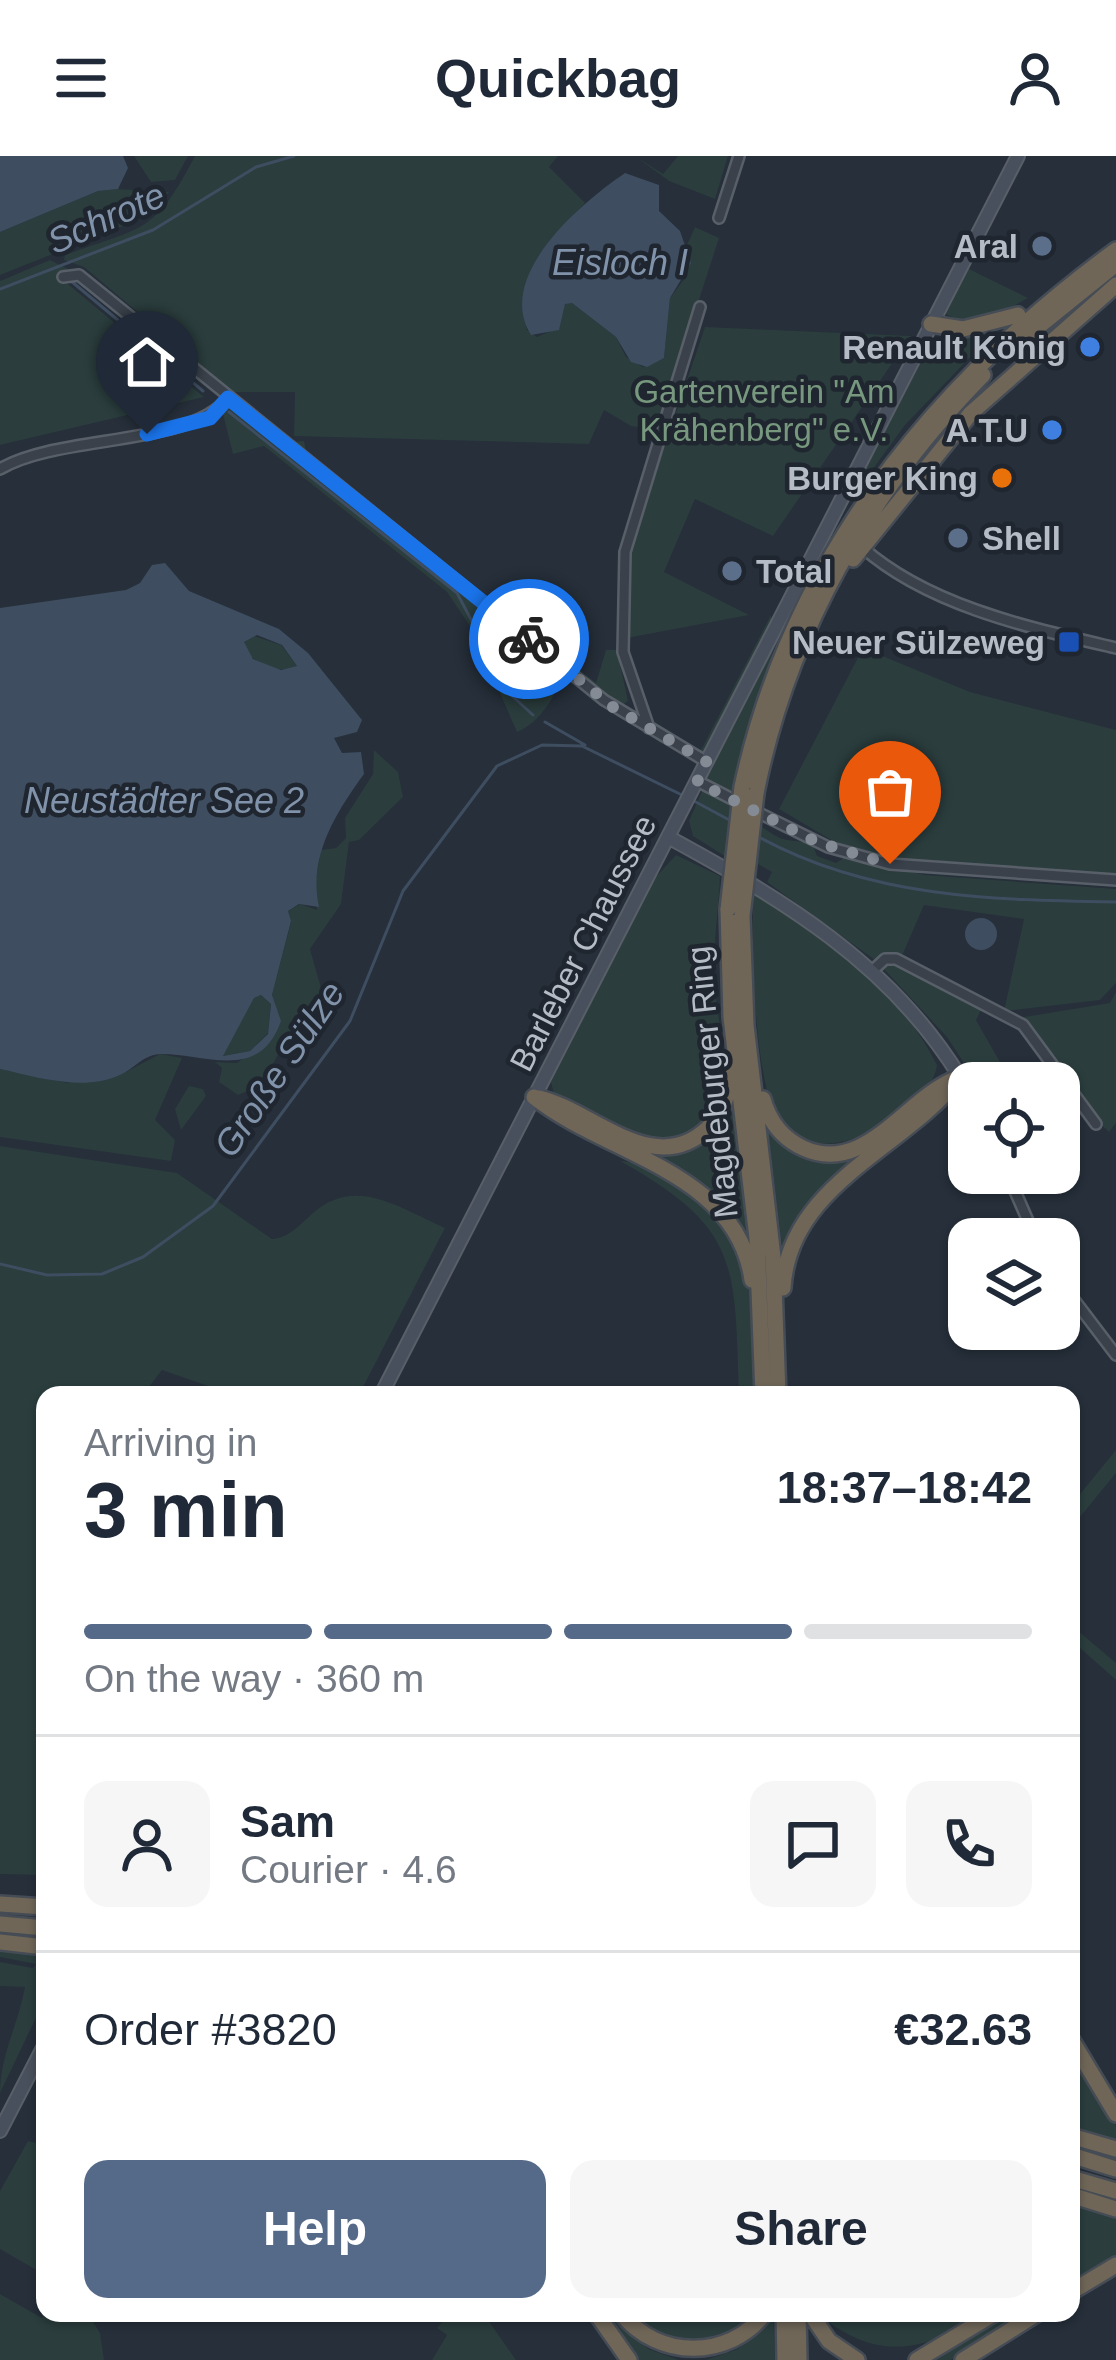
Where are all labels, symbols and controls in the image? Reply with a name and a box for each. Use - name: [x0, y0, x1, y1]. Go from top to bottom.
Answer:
- icon: menu: [48, 45, 114, 111]
- icon: person: [1002, 45, 1068, 111]
- text: Quickbag: [435, 48, 681, 108]
- water label: Schrote: [41, 174, 171, 262]
- place label: Aral: [954, 228, 1018, 265]
- marker: Aral: [1029, 233, 1055, 259]
- water label: Eisloch I: [552, 242, 688, 283]
- pin: [96, 311, 198, 434]
- icon: home: [114, 329, 180, 395]
- place label: Renault König: [842, 329, 1066, 366]
- marker: Renault König: [1077, 334, 1103, 360]
- park label: Gartenverein "Am Krähenberg" e.V.: [633, 373, 895, 448]
- place label: A.T.U: [946, 412, 1028, 449]
- marker: A.T.U: [1039, 417, 1065, 443]
- place label: Burger King: [787, 460, 978, 497]
- marker: Burger King: [989, 465, 1015, 491]
- place label: Shell: [982, 520, 1061, 557]
- marker: Shell: [945, 525, 971, 551]
- place label: Total: [756, 553, 832, 590]
- marker: Total: [719, 558, 745, 584]
- courier: [469, 579, 589, 699]
- icon: bike: [496, 606, 562, 672]
- place label: Neuer Sülzeweg: [792, 624, 1045, 661]
- marker: Neuer Sülzeweg: [1056, 629, 1082, 655]
- pin: [839, 741, 941, 864]
- icon: bag: [857, 759, 923, 825]
- water label: Neustädter See 2: [24, 780, 304, 821]
- street label: Barleber Chaussee: [502, 809, 664, 1077]
- street label: Magdeburger Ring: [679, 944, 745, 1220]
- water label: Große Sülze: [206, 974, 352, 1164]
- map controls: [948, 1062, 1080, 1350]
- button: locate: [948, 1062, 1080, 1194]
- button: layers: [948, 1218, 1080, 1350]
- text: Arriving in: [84, 1421, 257, 1464]
- text: 18:37–18:42: [777, 1462, 1032, 1513]
- text: 3 min: [84, 1466, 288, 1554]
- text: On the way · 360 m: [84, 1657, 424, 1700]
- button: person: [84, 1781, 210, 1907]
- button: chat: [750, 1781, 876, 1907]
- button: phone: [906, 1781, 1032, 1907]
- text: Sam: [240, 1796, 335, 1847]
- text: Courier · 4.6: [240, 1848, 457, 1891]
- text: Order #3820: [84, 2004, 337, 2055]
- text: €32.63: [894, 2004, 1032, 2055]
- button: Help: [84, 2160, 546, 2298]
- button: Share: [570, 2160, 1032, 2298]

